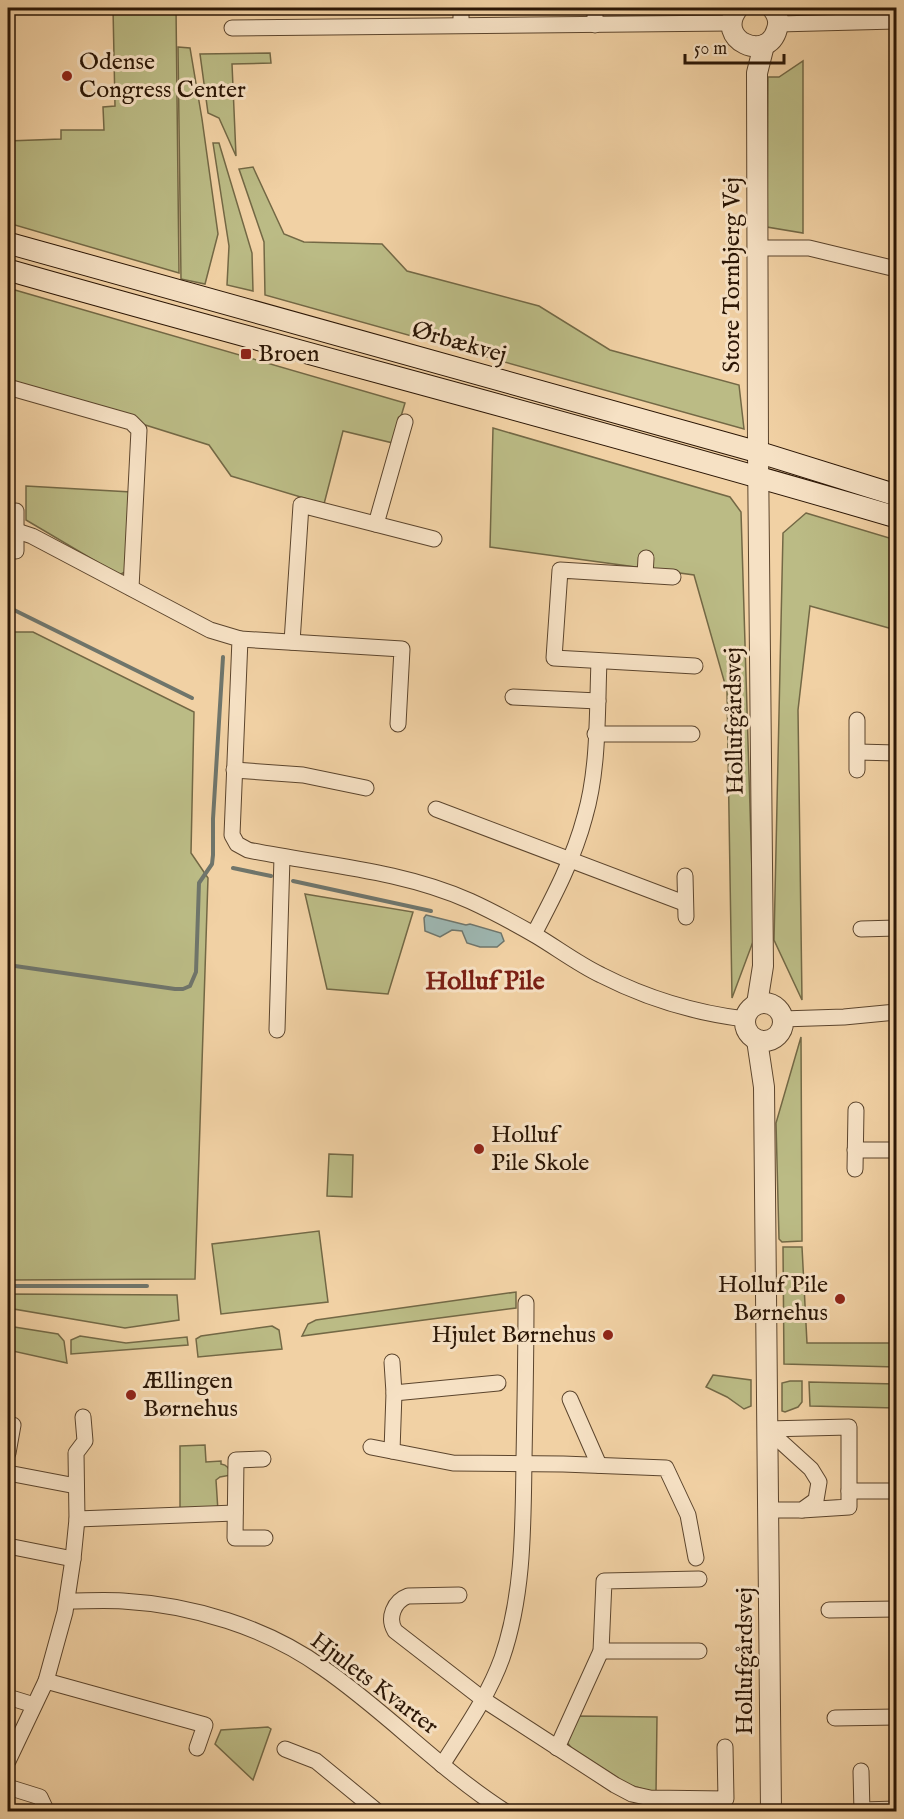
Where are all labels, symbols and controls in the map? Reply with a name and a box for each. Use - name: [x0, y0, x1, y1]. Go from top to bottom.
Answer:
- scale bar: [685, 27, 784, 65]
- text: 50 m: [694, 38, 727, 61]
- place label: Odense Congress Center: [79, 47, 246, 106]
- marker: Odense Congress Center: [60, 69, 74, 83]
- street label: Store Tornbjerg Vej: [717, 177, 748, 373]
- street label: Ørbækvej: [408, 315, 510, 371]
- place label: Broen: [258, 339, 320, 370]
- marker: Broen: [239, 347, 253, 361]
- street label: Hollufgårdsvej: [718, 647, 752, 795]
- district label: Holluf Pile: [425, 965, 545, 998]
- place label: Holluf Pile Skole: [491, 1120, 589, 1179]
- marker: Holluf Pile Skole: [472, 1142, 486, 1156]
- place label: Holluf Pile Børnehus: [718, 1270, 828, 1329]
- marker: Holluf Pile Børnehus: [833, 1292, 847, 1306]
- place label: Hjulet Børnehus: [431, 1320, 596, 1351]
- marker: Hjulet Børnehus: [601, 1328, 615, 1342]
- place label: Ællingen Børnehus: [142, 1366, 238, 1425]
- marker: Ællingen Børnehus: [124, 1388, 138, 1402]
- street label: Hollufgårdsvej: [730, 1587, 761, 1735]
- street label: Hjulets Kvarter: [304, 1626, 444, 1742]

